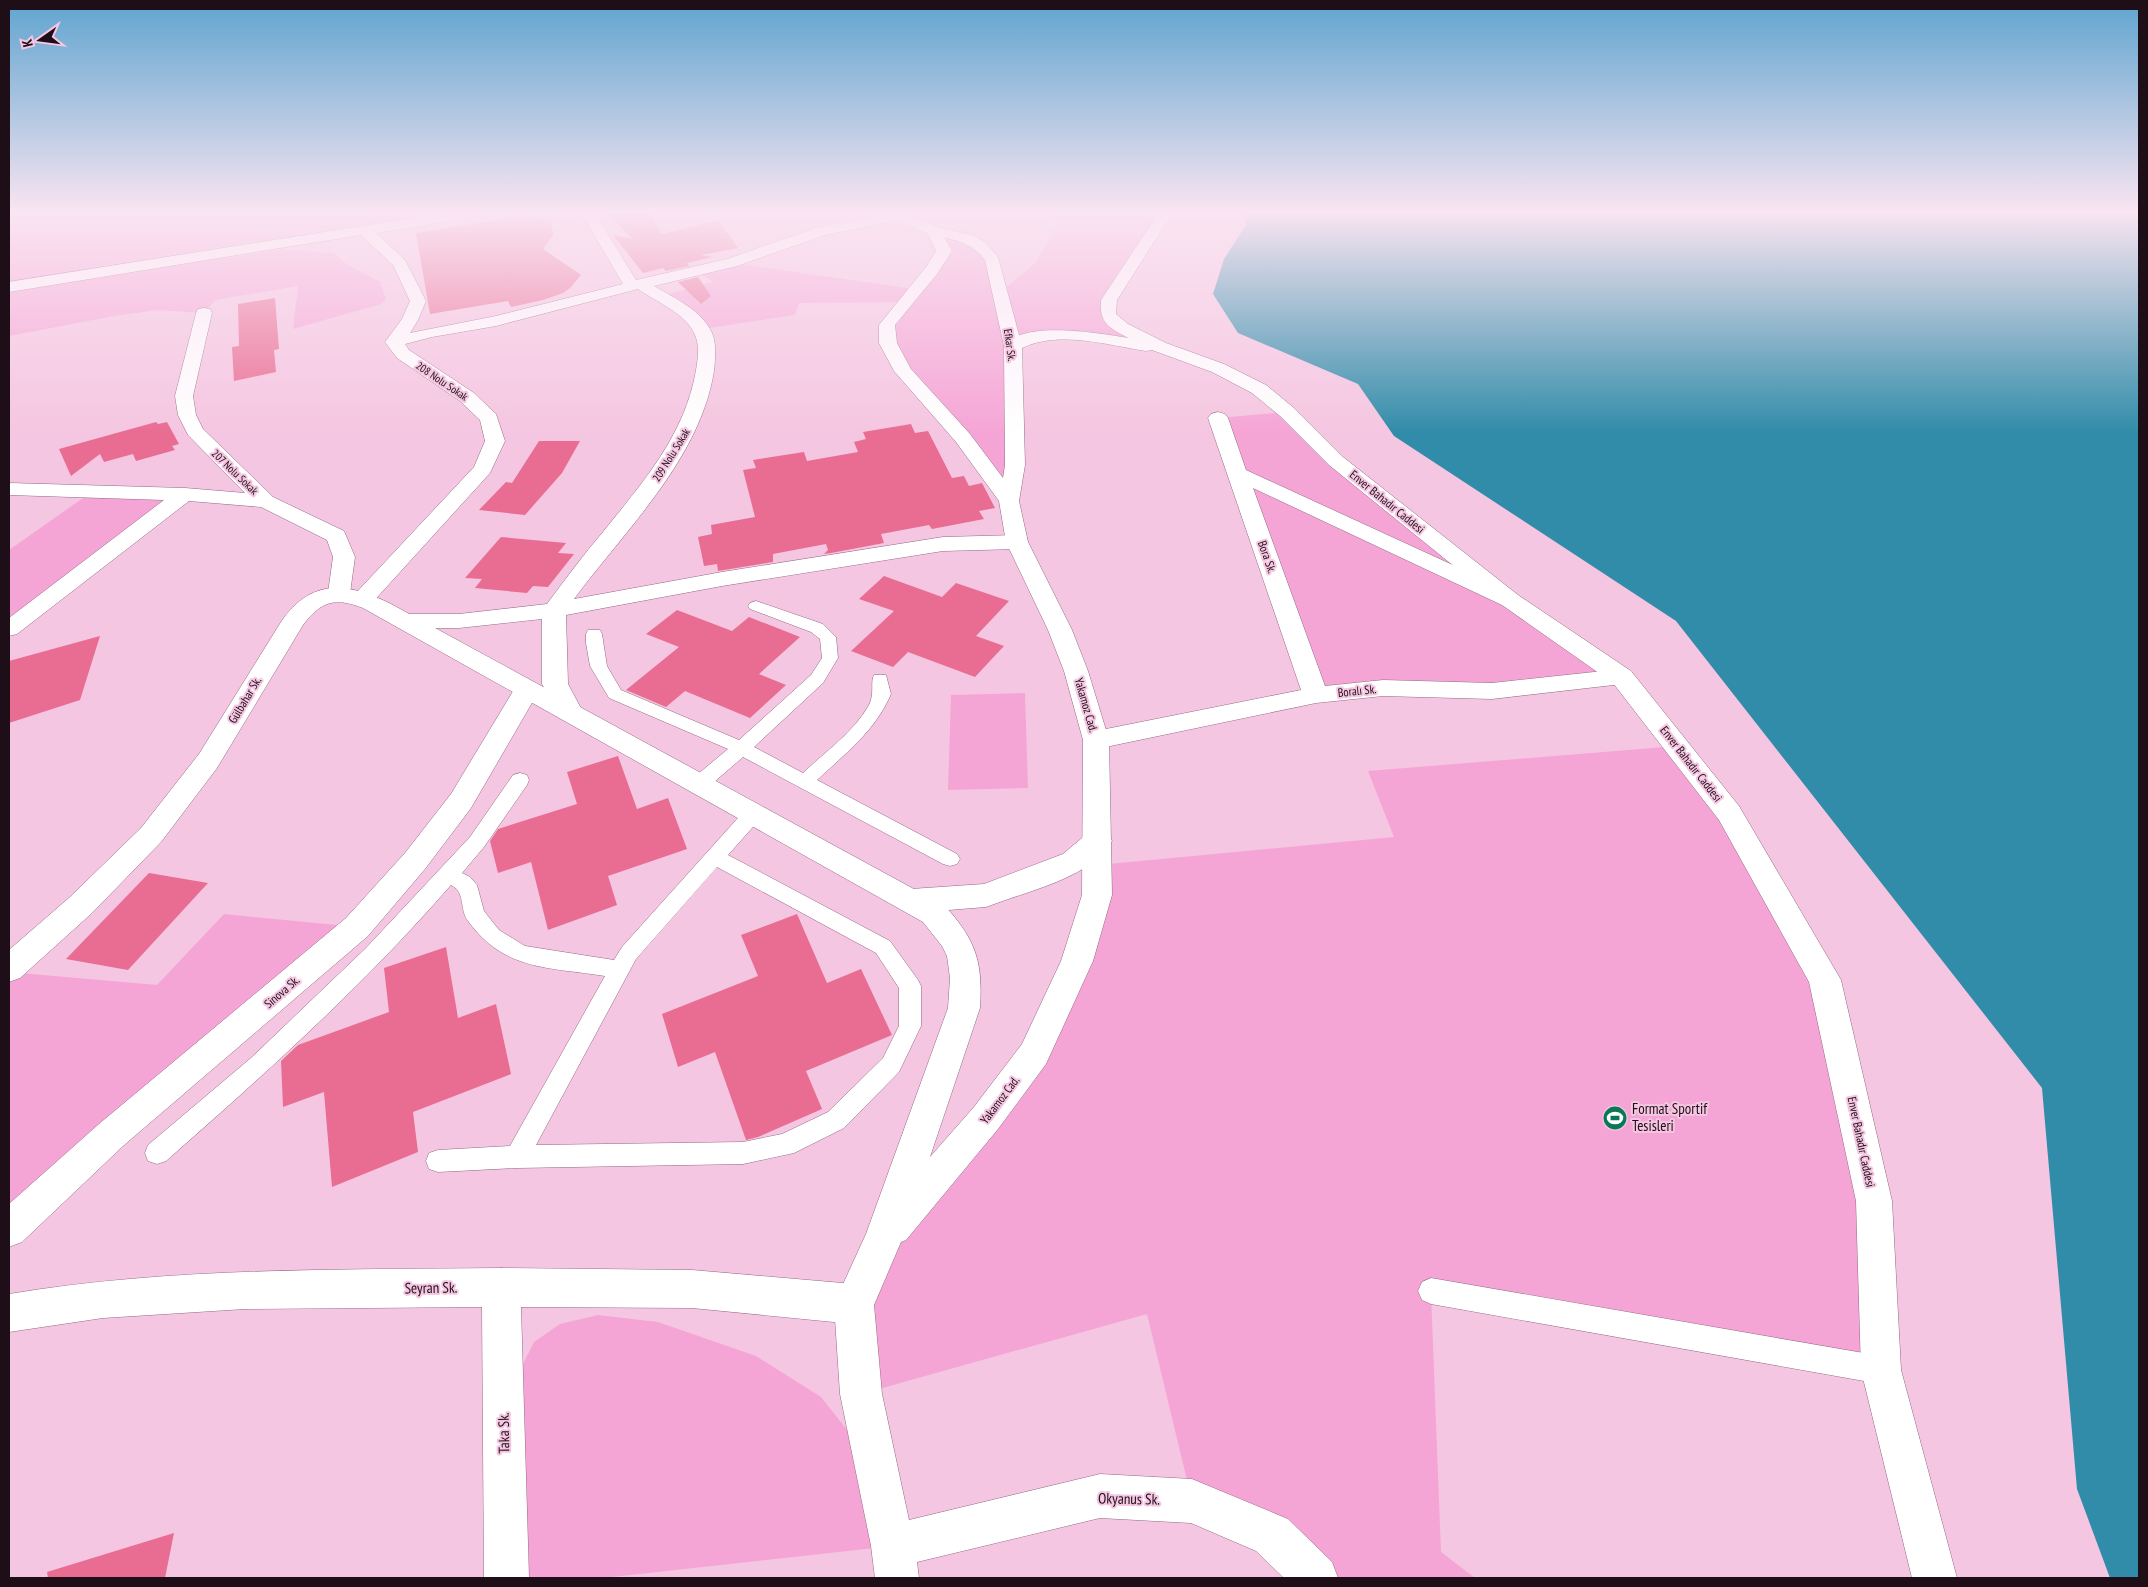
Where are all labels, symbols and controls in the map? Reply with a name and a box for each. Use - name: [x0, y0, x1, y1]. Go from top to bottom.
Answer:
- north arrow: [15, 15, 65, 65]
- text: K: [18, 37, 37, 49]
- street label: Efkar Sk.: [1001, 328, 1019, 362]
- street label: 208 Nolu Sokak: [413, 358, 471, 404]
- street label: 209 Nolu Sokak: [649, 425, 693, 484]
- street label: 207 Nolu Sokak: [209, 446, 262, 498]
- street label: Enver Bahadır Caddesi: [1347, 467, 1428, 536]
- street label: Bora Sk.: [1255, 539, 1280, 575]
- street label: Gülbahar Sk.: [225, 674, 264, 726]
- street label: Yakamoz Cad.: [1072, 676, 1101, 734]
- street label: Boralı Sk.: [1337, 681, 1377, 700]
- street label: Enver Bahadır Caddesi: [1657, 723, 1726, 805]
- street label: Sinova Sk.: [261, 972, 302, 1011]
- street label: Yakamoz Cad.: [977, 1073, 1022, 1127]
- street label: Enver Bahadır Caddesi: [1845, 1095, 1878, 1189]
- place label: Format Sportif Tesisleri: [1632, 1099, 1708, 1135]
- sports icon: Format Sportif Tesisleri: [1602, 1105, 1628, 1131]
- street label: Seyran Sk.: [404, 1278, 458, 1297]
- street label: Taka Sk.: [494, 1412, 513, 1454]
- street label: Okyanus Sk.: [1098, 1488, 1160, 1509]

